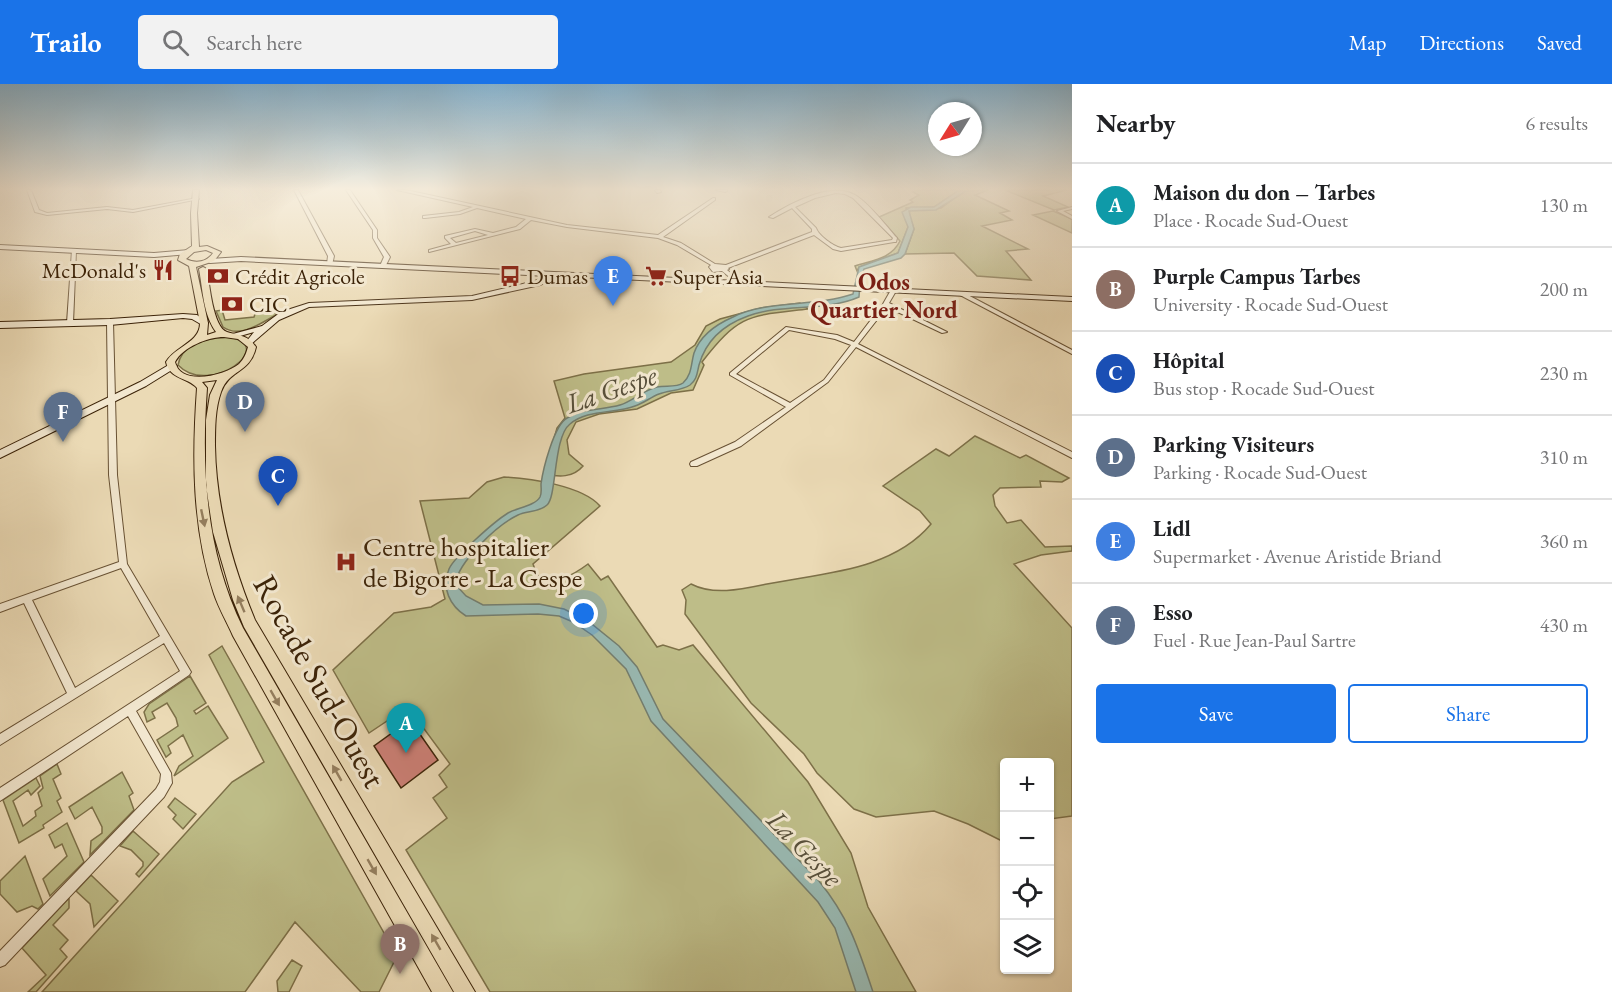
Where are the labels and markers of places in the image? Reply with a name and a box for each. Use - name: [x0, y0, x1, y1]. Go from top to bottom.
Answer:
- place label: McDonald's: [42, 256, 146, 285]
- pin: E: [594, 256, 632, 306]
- restaurant icon: McDonald's: [151, 258, 175, 282]
- place label: Crédit Agricole: [235, 262, 365, 291]
- place label: Dumas: [527, 262, 588, 291]
- place label: Super Asia: [673, 262, 763, 291]
- bank icon: Crédit Agricole: [206, 264, 230, 288]
- bus stop icon: Dumas: [498, 264, 522, 288]
- supermarket icon: Super Asia: [644, 264, 668, 288]
- place label: CIC: [249, 290, 288, 319]
- bank icon: CIC: [220, 292, 244, 316]
- pin: D: [226, 382, 264, 432]
- pin: F: [44, 392, 82, 442]
- pin: C: [258, 456, 298, 506]
- place label: Centre hospitalier de Bigorre - La Gespe: [363, 529, 582, 595]
- hospital icon: Centre hospitalier de Bigorre - La Gespe: [334, 550, 358, 574]
- pin: A: [386, 704, 426, 753]
- pin: B: [380, 924, 420, 974]

